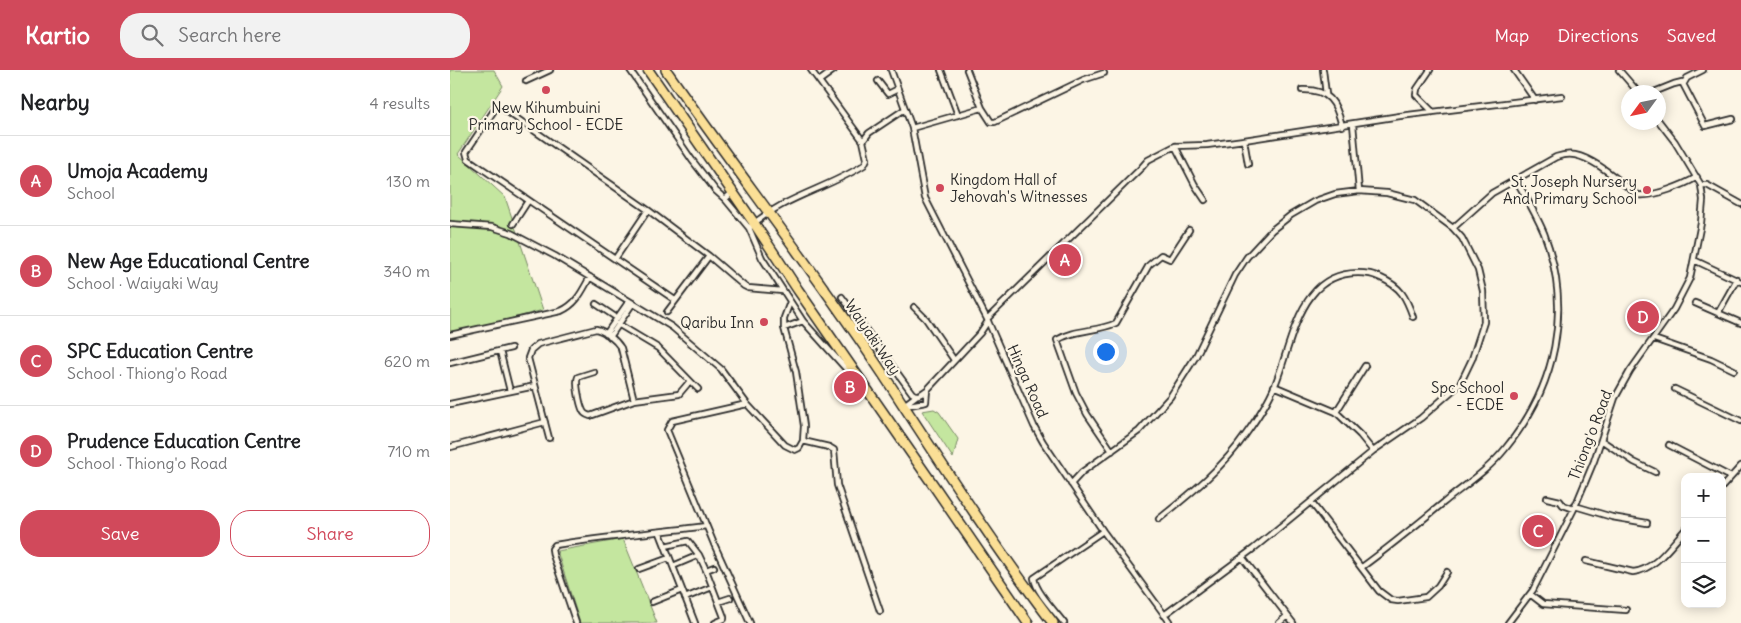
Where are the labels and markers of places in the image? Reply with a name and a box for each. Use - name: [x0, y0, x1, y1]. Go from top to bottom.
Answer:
- marker: New Kihumbuini Primary School - ECDE: [540, 84, 552, 96]
- place label: New Kihumbuini Primary School - ECDE: [469, 98, 624, 134]
- place label: Kingdom Hall of Jehovah's Witnesses: [950, 170, 1088, 206]
- place label: St. Joseph Nursery And Primary School: [1503, 172, 1637, 208]
- marker: Kingdom Hall of Jehovah's Witnesses: [934, 182, 946, 194]
- marker: St. Joseph Nursery And Primary School: [1641, 184, 1653, 196]
- pin: A: [1049, 241, 1081, 279]
- pin: D: [1627, 298, 1659, 336]
- place label: Qaribu Inn: [680, 313, 754, 332]
- marker: Qaribu Inn: [758, 316, 770, 328]
- pin: B: [834, 368, 866, 406]
- place label: Spc School - ECDE: [1431, 378, 1504, 414]
- marker: Spc School - ECDE: [1508, 390, 1520, 402]
- pin: C: [1522, 512, 1554, 550]

